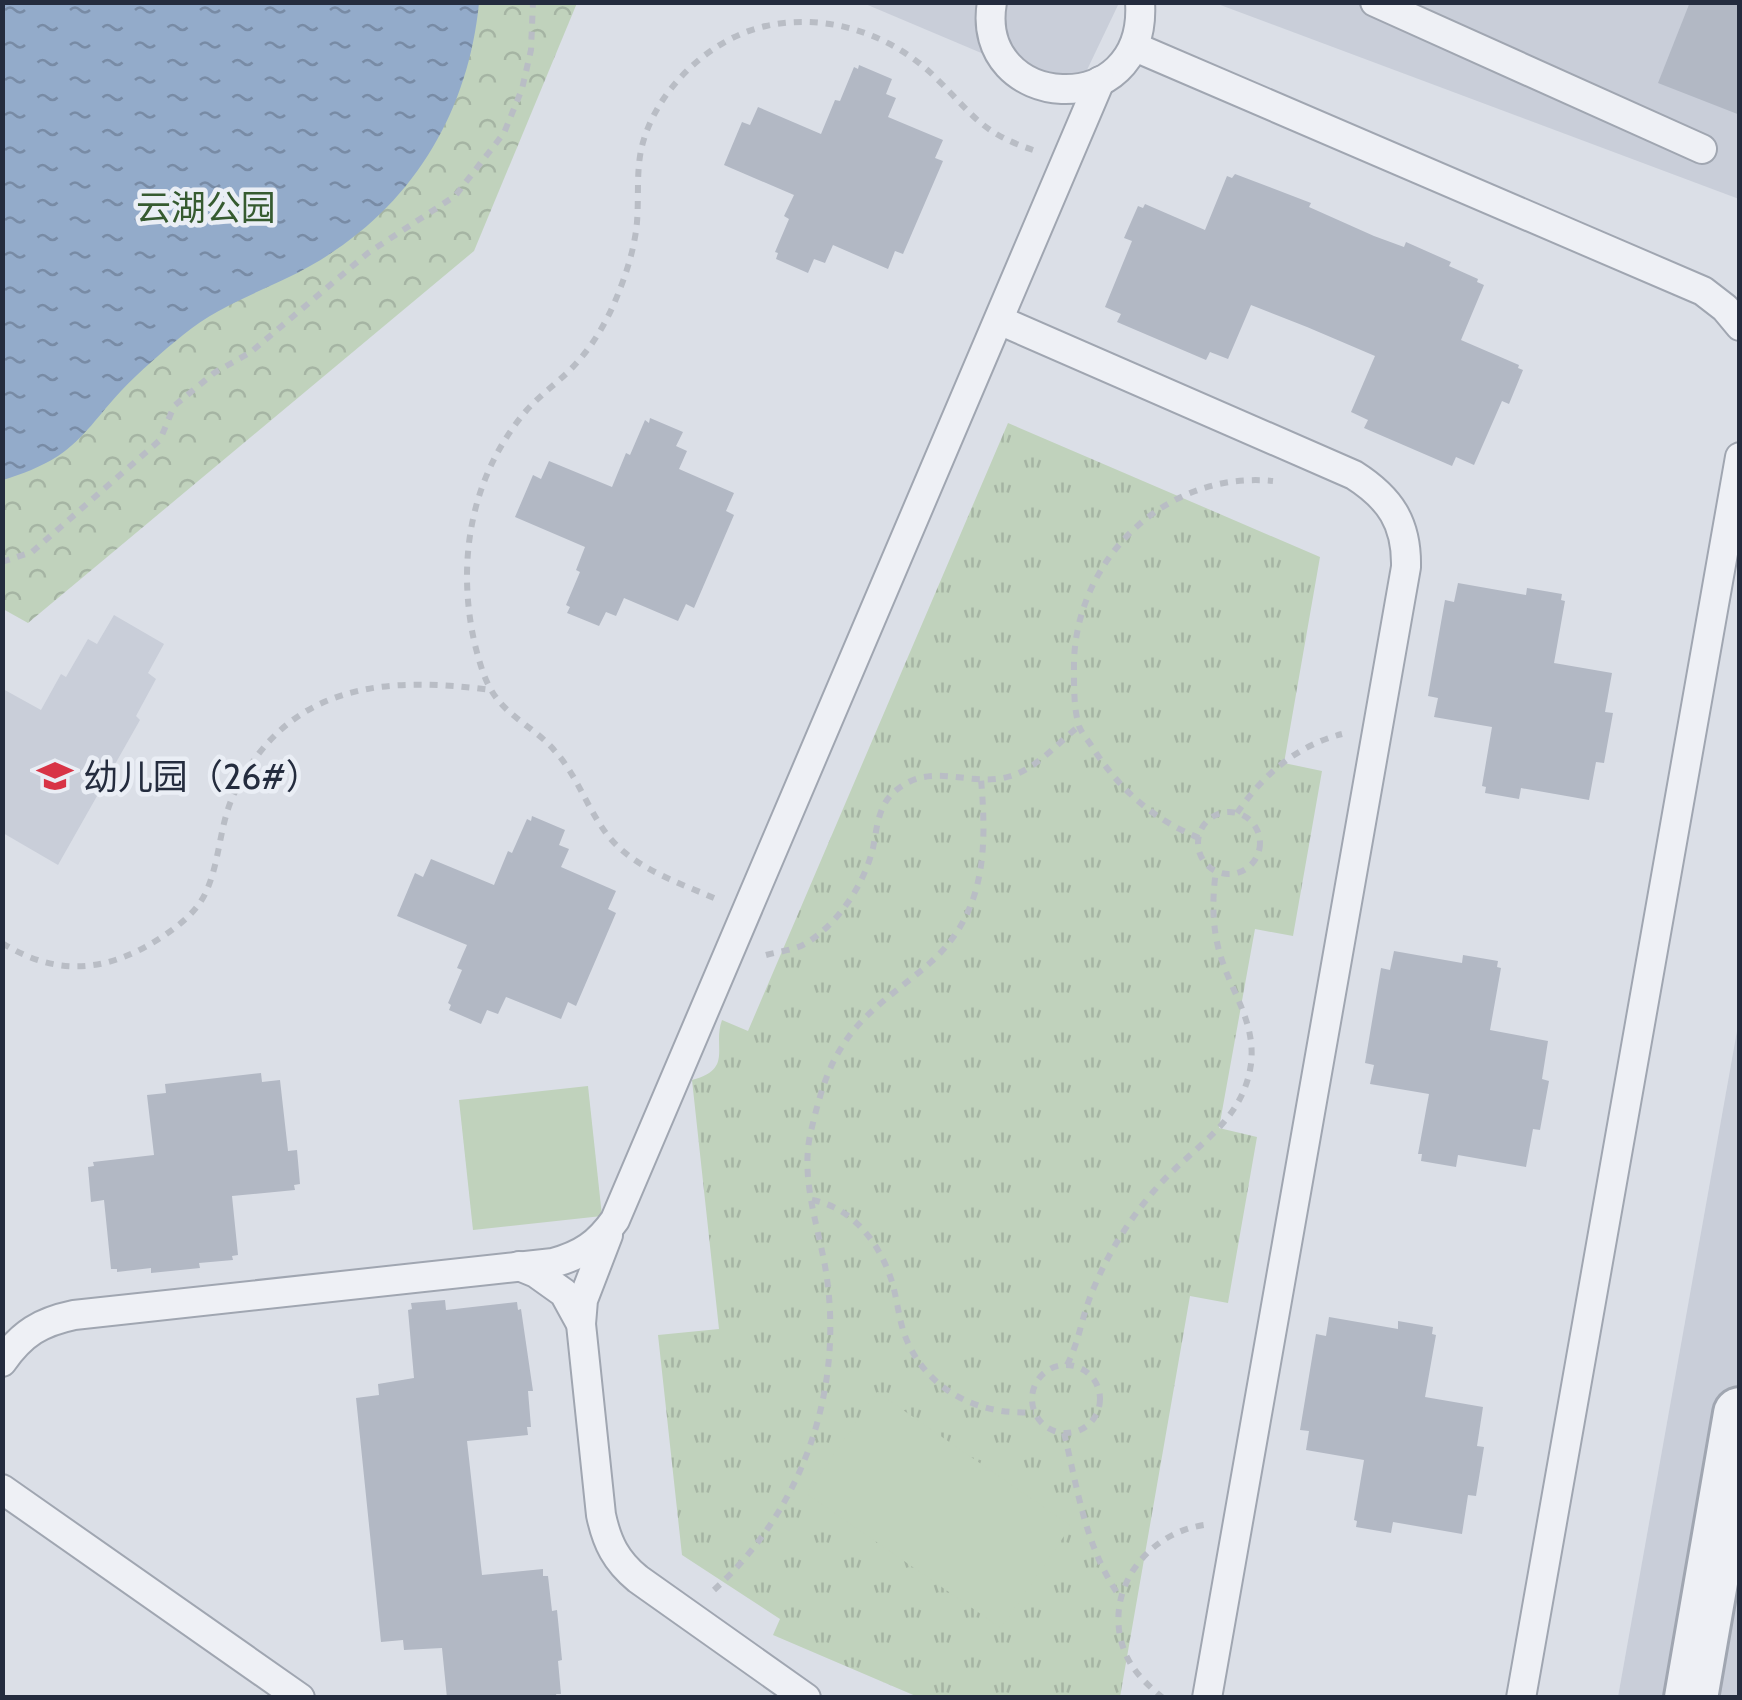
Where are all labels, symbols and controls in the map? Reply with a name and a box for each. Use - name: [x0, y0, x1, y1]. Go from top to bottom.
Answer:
- park label: 云湖公园: [136, 186, 276, 229]
- place label: 幼儿园（26#）: [83, 755, 321, 798]
- school or university icon: 幼儿园（26#）: [36, 757, 74, 795]

